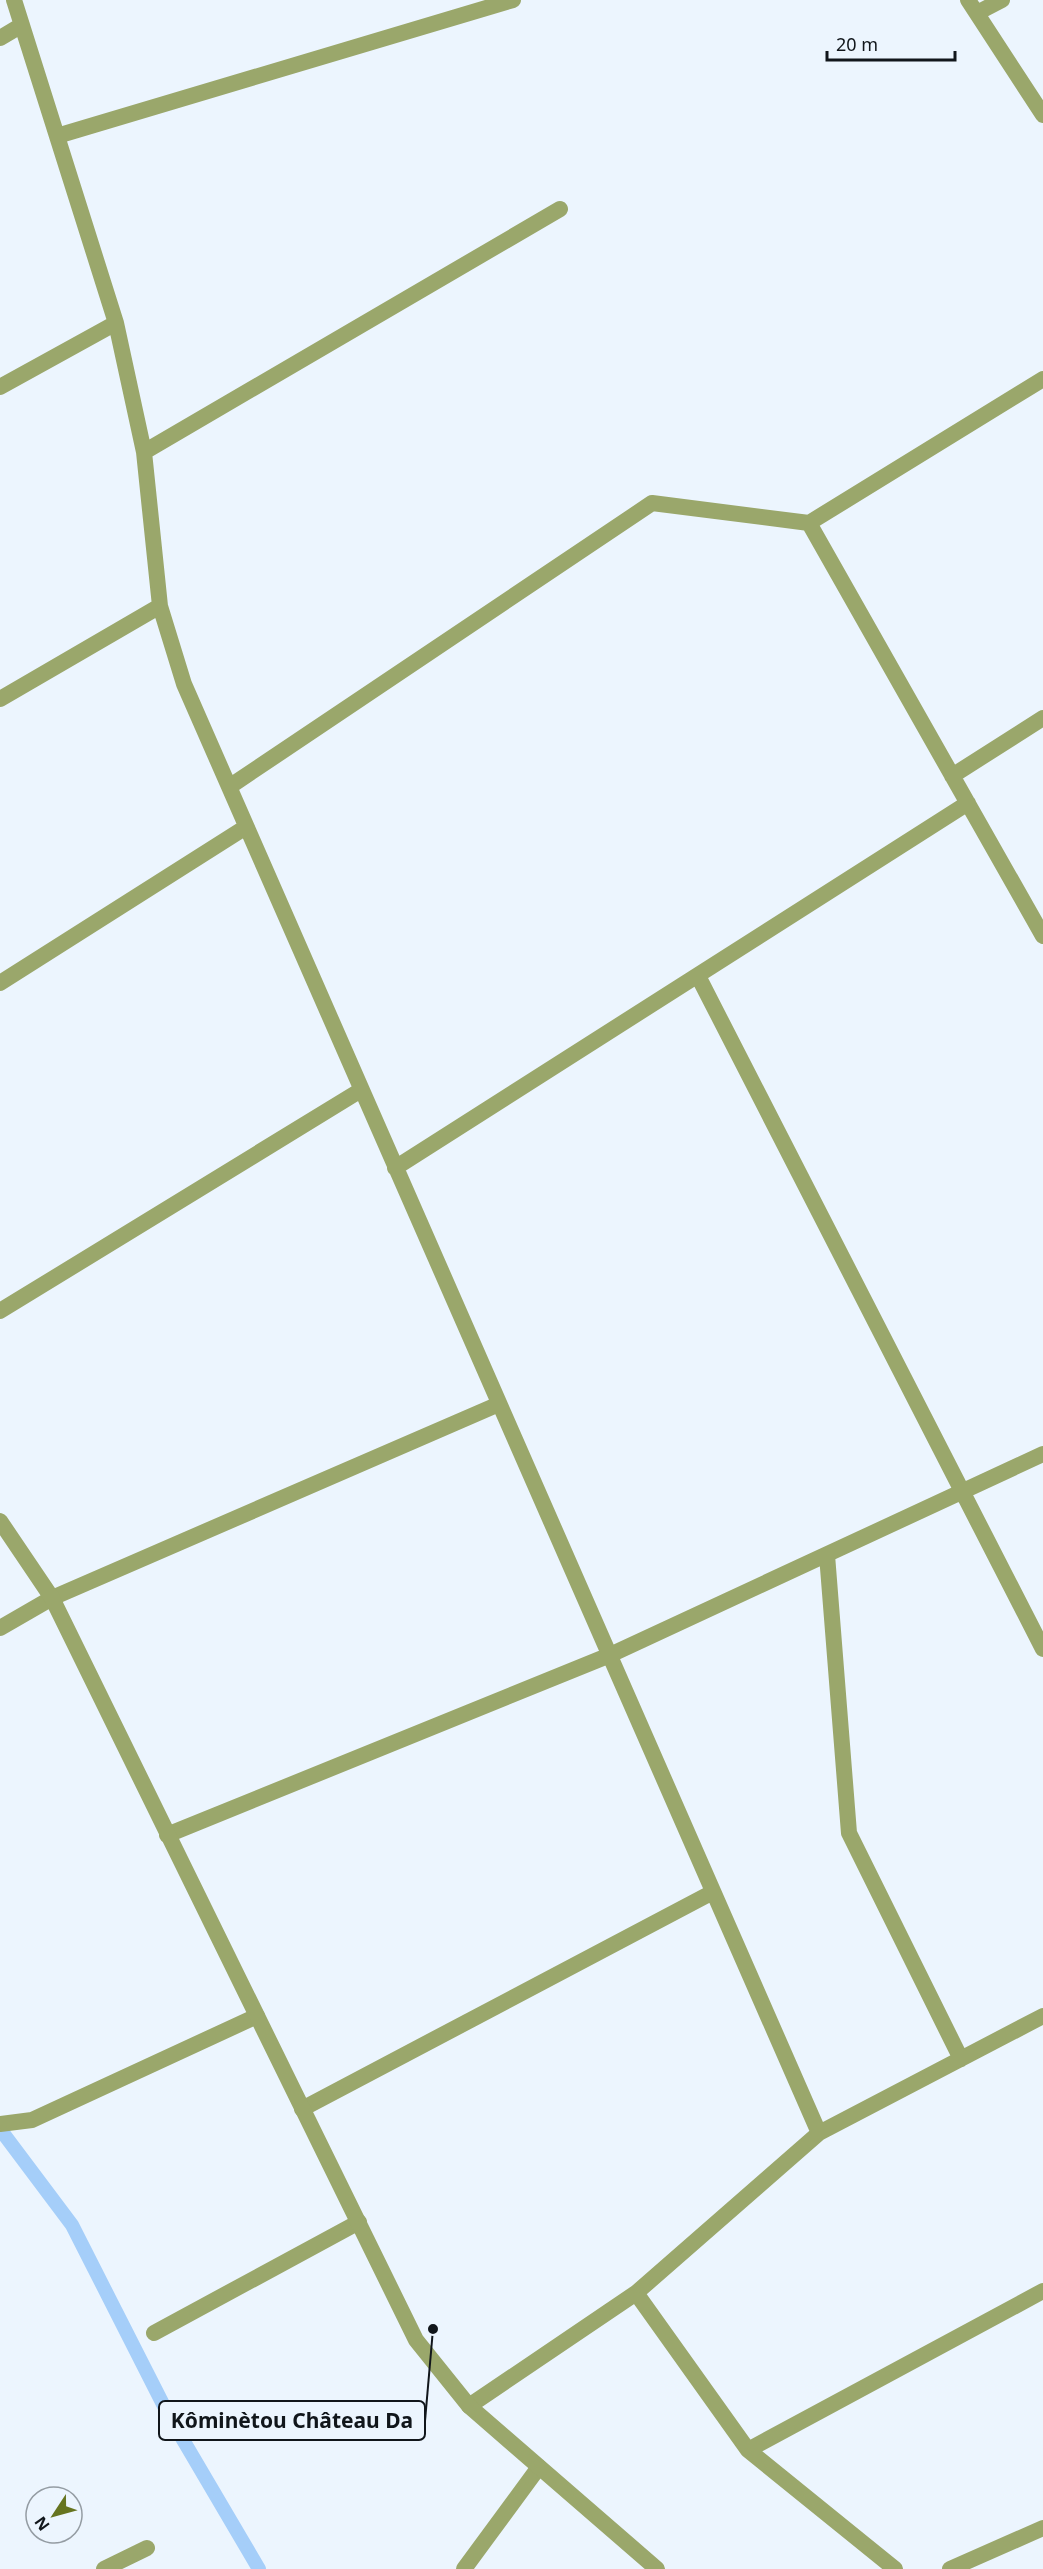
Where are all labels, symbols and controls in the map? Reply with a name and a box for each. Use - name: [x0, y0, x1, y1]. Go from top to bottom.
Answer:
- scale bar: [827, 24, 954, 62]
- text: 20 m: [836, 32, 878, 56]
- callout: Kôminètou Château Da: [159, 2401, 425, 2440]
- text: Kôminètou Château Da: [171, 2406, 413, 2434]
- north arrow: [24, 2485, 84, 2545]
- text: N: [29, 2512, 55, 2536]

